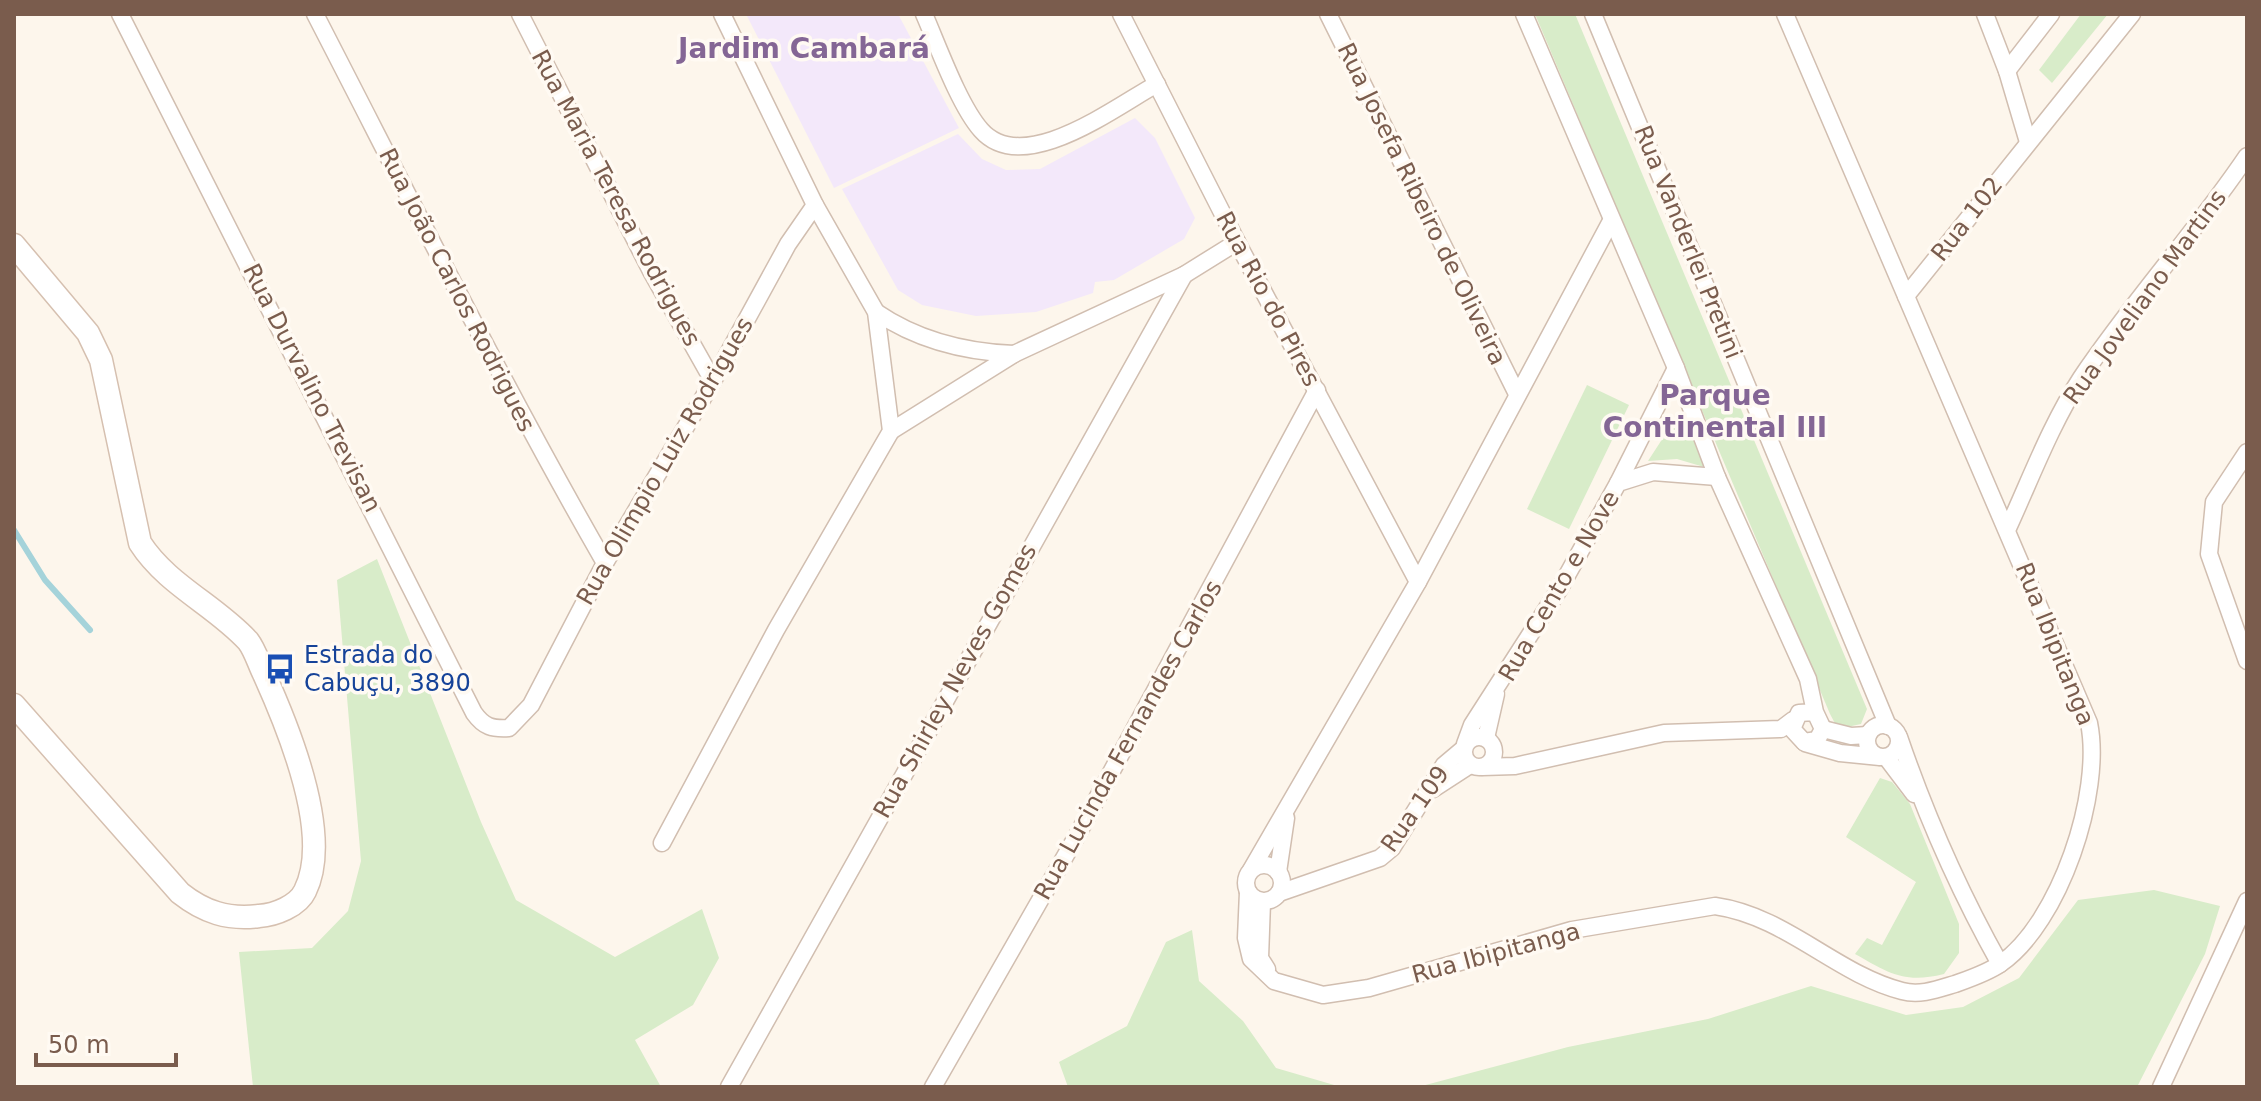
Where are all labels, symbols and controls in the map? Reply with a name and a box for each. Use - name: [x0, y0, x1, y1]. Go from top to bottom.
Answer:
- district label: Jardim Cambará: [676, 32, 930, 65]
- street label: Rua Josefa Ribeiro de Oliveira: [1332, 38, 1512, 370]
- street label: Rua Maria Teresa Rodrigues: [526, 45, 706, 351]
- street label: Rua Vanderlei Pretini: [1628, 121, 1748, 363]
- street label: Rua João Carlos Rodrigues: [373, 144, 541, 436]
- street label: Rua 102: [1926, 171, 2008, 267]
- street label: Rua Joveliano Martins: [2058, 184, 2232, 410]
- street label: Rua Rio do Pires: [1210, 207, 1326, 391]
- street label: Rua Durvalino Trevisan: [237, 259, 387, 517]
- street label: Rua Olimpio Luiz Rodrigues: [571, 312, 759, 610]
- district label: Parque Continental III: [1603, 379, 1827, 444]
- street label: Rua Cento e Nove: [1493, 486, 1625, 686]
- street label: Rua Shirley Neves Gomes: [868, 539, 1042, 823]
- street label: Rua Ibipitanga: [2010, 558, 2100, 730]
- street label: Rua Lucinda Fernandes Carlos: [1028, 575, 1228, 905]
- place label: Estrada do Cabuçu, 3890: [304, 641, 471, 697]
- bus stop icon: Estrada do Cabuçu, 3890: [263, 652, 297, 686]
- street label: Rua 109: [1375, 760, 1455, 858]
- street label: Rua Ibipitanga: [1409, 917, 1583, 989]
- scale bar: [36, 1017, 176, 1067]
- text: 50 m: [48, 1031, 110, 1059]

